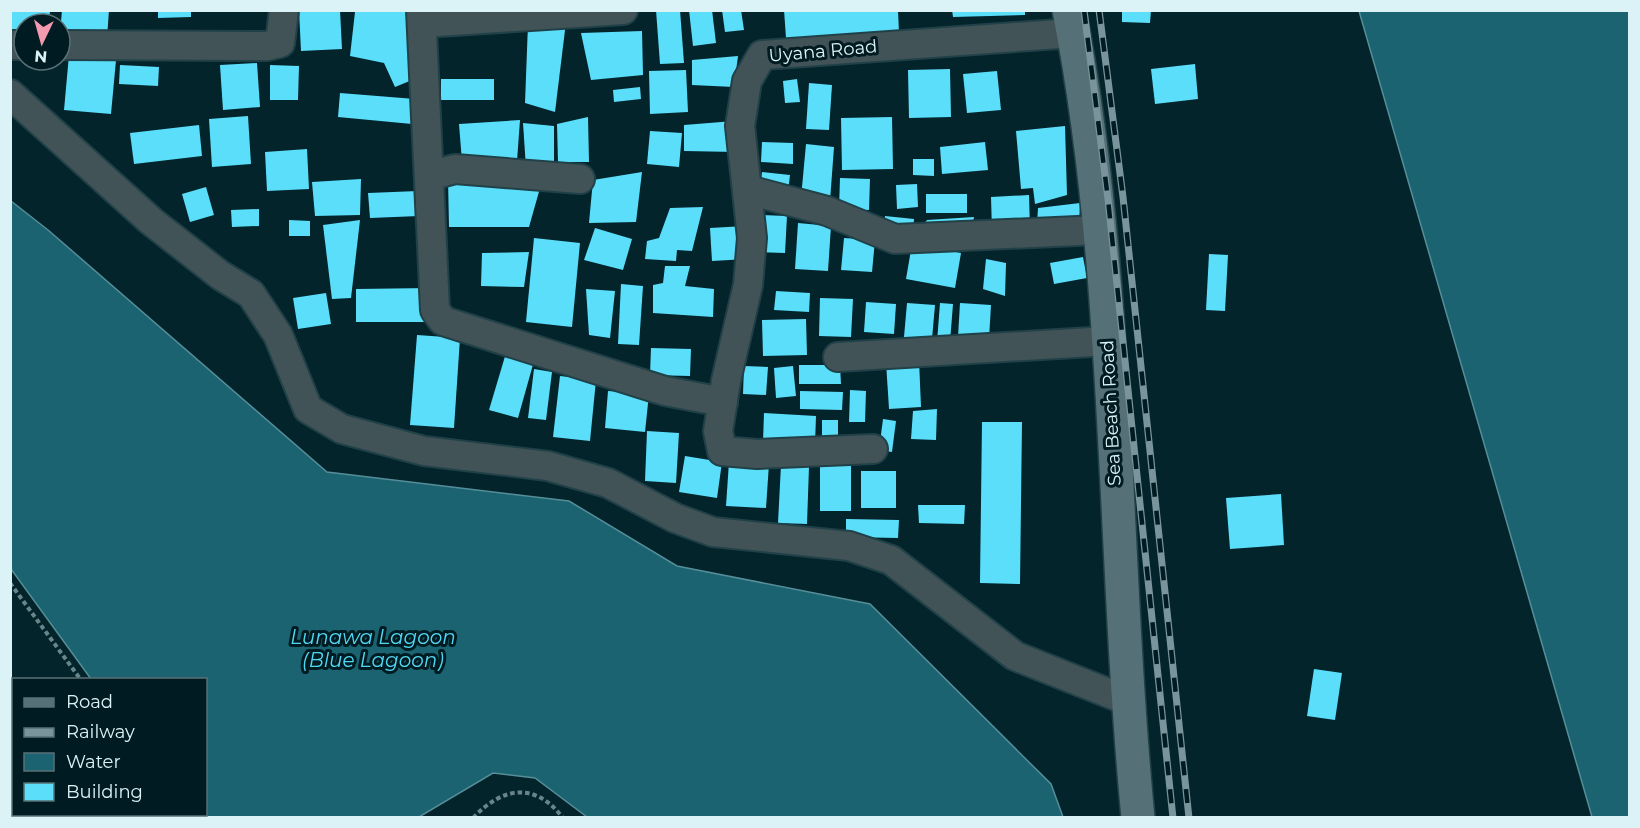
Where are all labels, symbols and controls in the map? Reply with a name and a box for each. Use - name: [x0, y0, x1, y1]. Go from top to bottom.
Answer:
- north arrow: [12, 12, 72, 72]
- street label: Uyana Road: [768, 35, 878, 67]
- text: N: [33, 46, 48, 66]
- street label: Sea Beach Road: [1096, 340, 1126, 486]
- water label: Lunawa Lagoon (Blue Lagoon): [290, 625, 456, 672]
- legend: [12, 678, 207, 816]
- text: Road: [66, 691, 113, 713]
- text: Railway: [66, 721, 135, 743]
- text: Water: [66, 751, 121, 773]
- text: Building: [66, 781, 143, 803]

